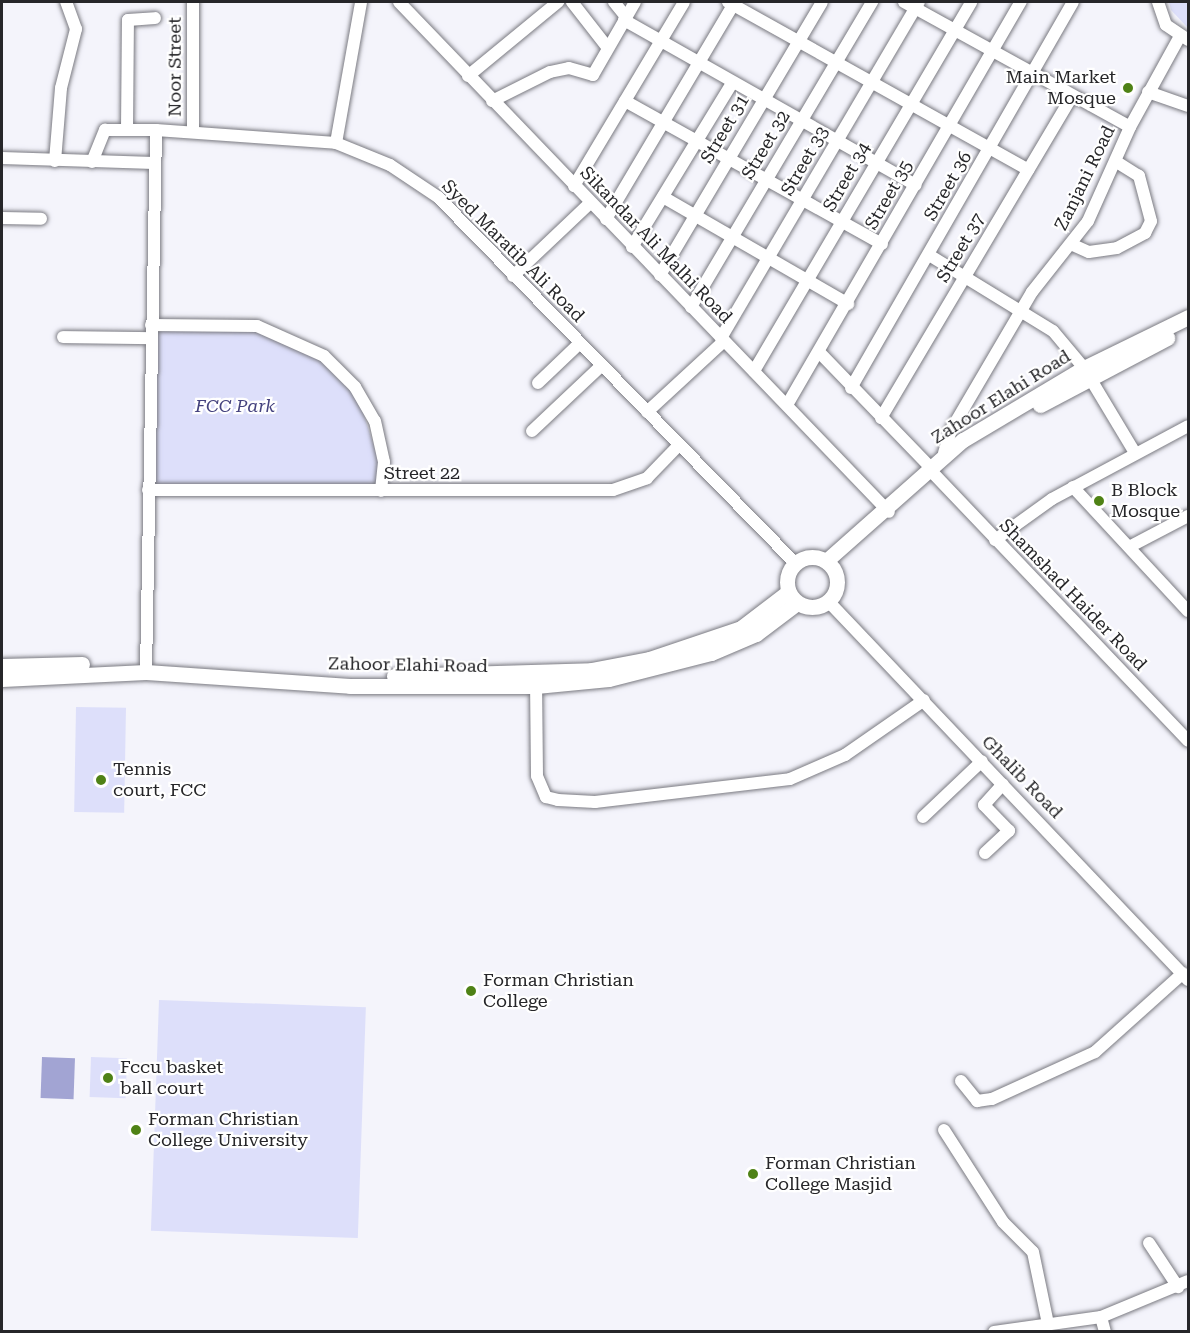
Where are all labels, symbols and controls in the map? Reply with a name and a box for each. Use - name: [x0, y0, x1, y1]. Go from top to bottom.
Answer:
- street label: Noor Street: [164, 17, 186, 117]
- place label: Main Market Mosque: [1006, 67, 1116, 110]
- marker: Main Market Mosque: [1121, 81, 1135, 95]
- street label: Street 31: [696, 91, 754, 167]
- street label: Street 32: [737, 107, 795, 183]
- street label: Zanjani Road: [1050, 122, 1120, 234]
- street label: Street 33: [777, 123, 833, 199]
- street label: Street 34: [819, 139, 875, 215]
- street label: Street 36: [920, 148, 976, 224]
- street label: Street 35: [861, 157, 917, 233]
- street label: Sikandar Ali Malhi Road: [575, 162, 737, 328]
- street label: Syed Maratib Ali Road: [437, 175, 589, 327]
- street label: Street 37: [932, 210, 990, 286]
- street label: Zahoor Elahi Road: [928, 345, 1074, 449]
- park label: FCC Park: [195, 395, 275, 417]
- street label: Street 22: [384, 462, 460, 484]
- place label: B Block Mosque: [1111, 480, 1180, 522]
- marker: B Block Mosque: [1092, 494, 1106, 508]
- street label: Shamshad Haider Road: [995, 515, 1151, 675]
- street label: Zahoor Elahi Road: [328, 653, 488, 677]
- street label: Ghalib Road: [977, 731, 1067, 823]
- place label: Tennis court, FCC: [113, 759, 206, 802]
- marker: Tennis court, FCC: [94, 773, 108, 787]
- place label: Forman Christian College: [483, 970, 634, 1012]
- marker: Forman Christian College: [464, 984, 478, 998]
- place label: Fccu basket ball court: [120, 1057, 223, 1100]
- marker: Fccu basket ball court: [101, 1071, 115, 1085]
- place label: Forman Christian College University: [148, 1109, 308, 1152]
- marker: Forman Christian College University: [129, 1123, 143, 1137]
- place label: Forman Christian College Masjid: [765, 1153, 916, 1196]
- marker: Forman Christian College Masjid: [746, 1167, 760, 1181]

